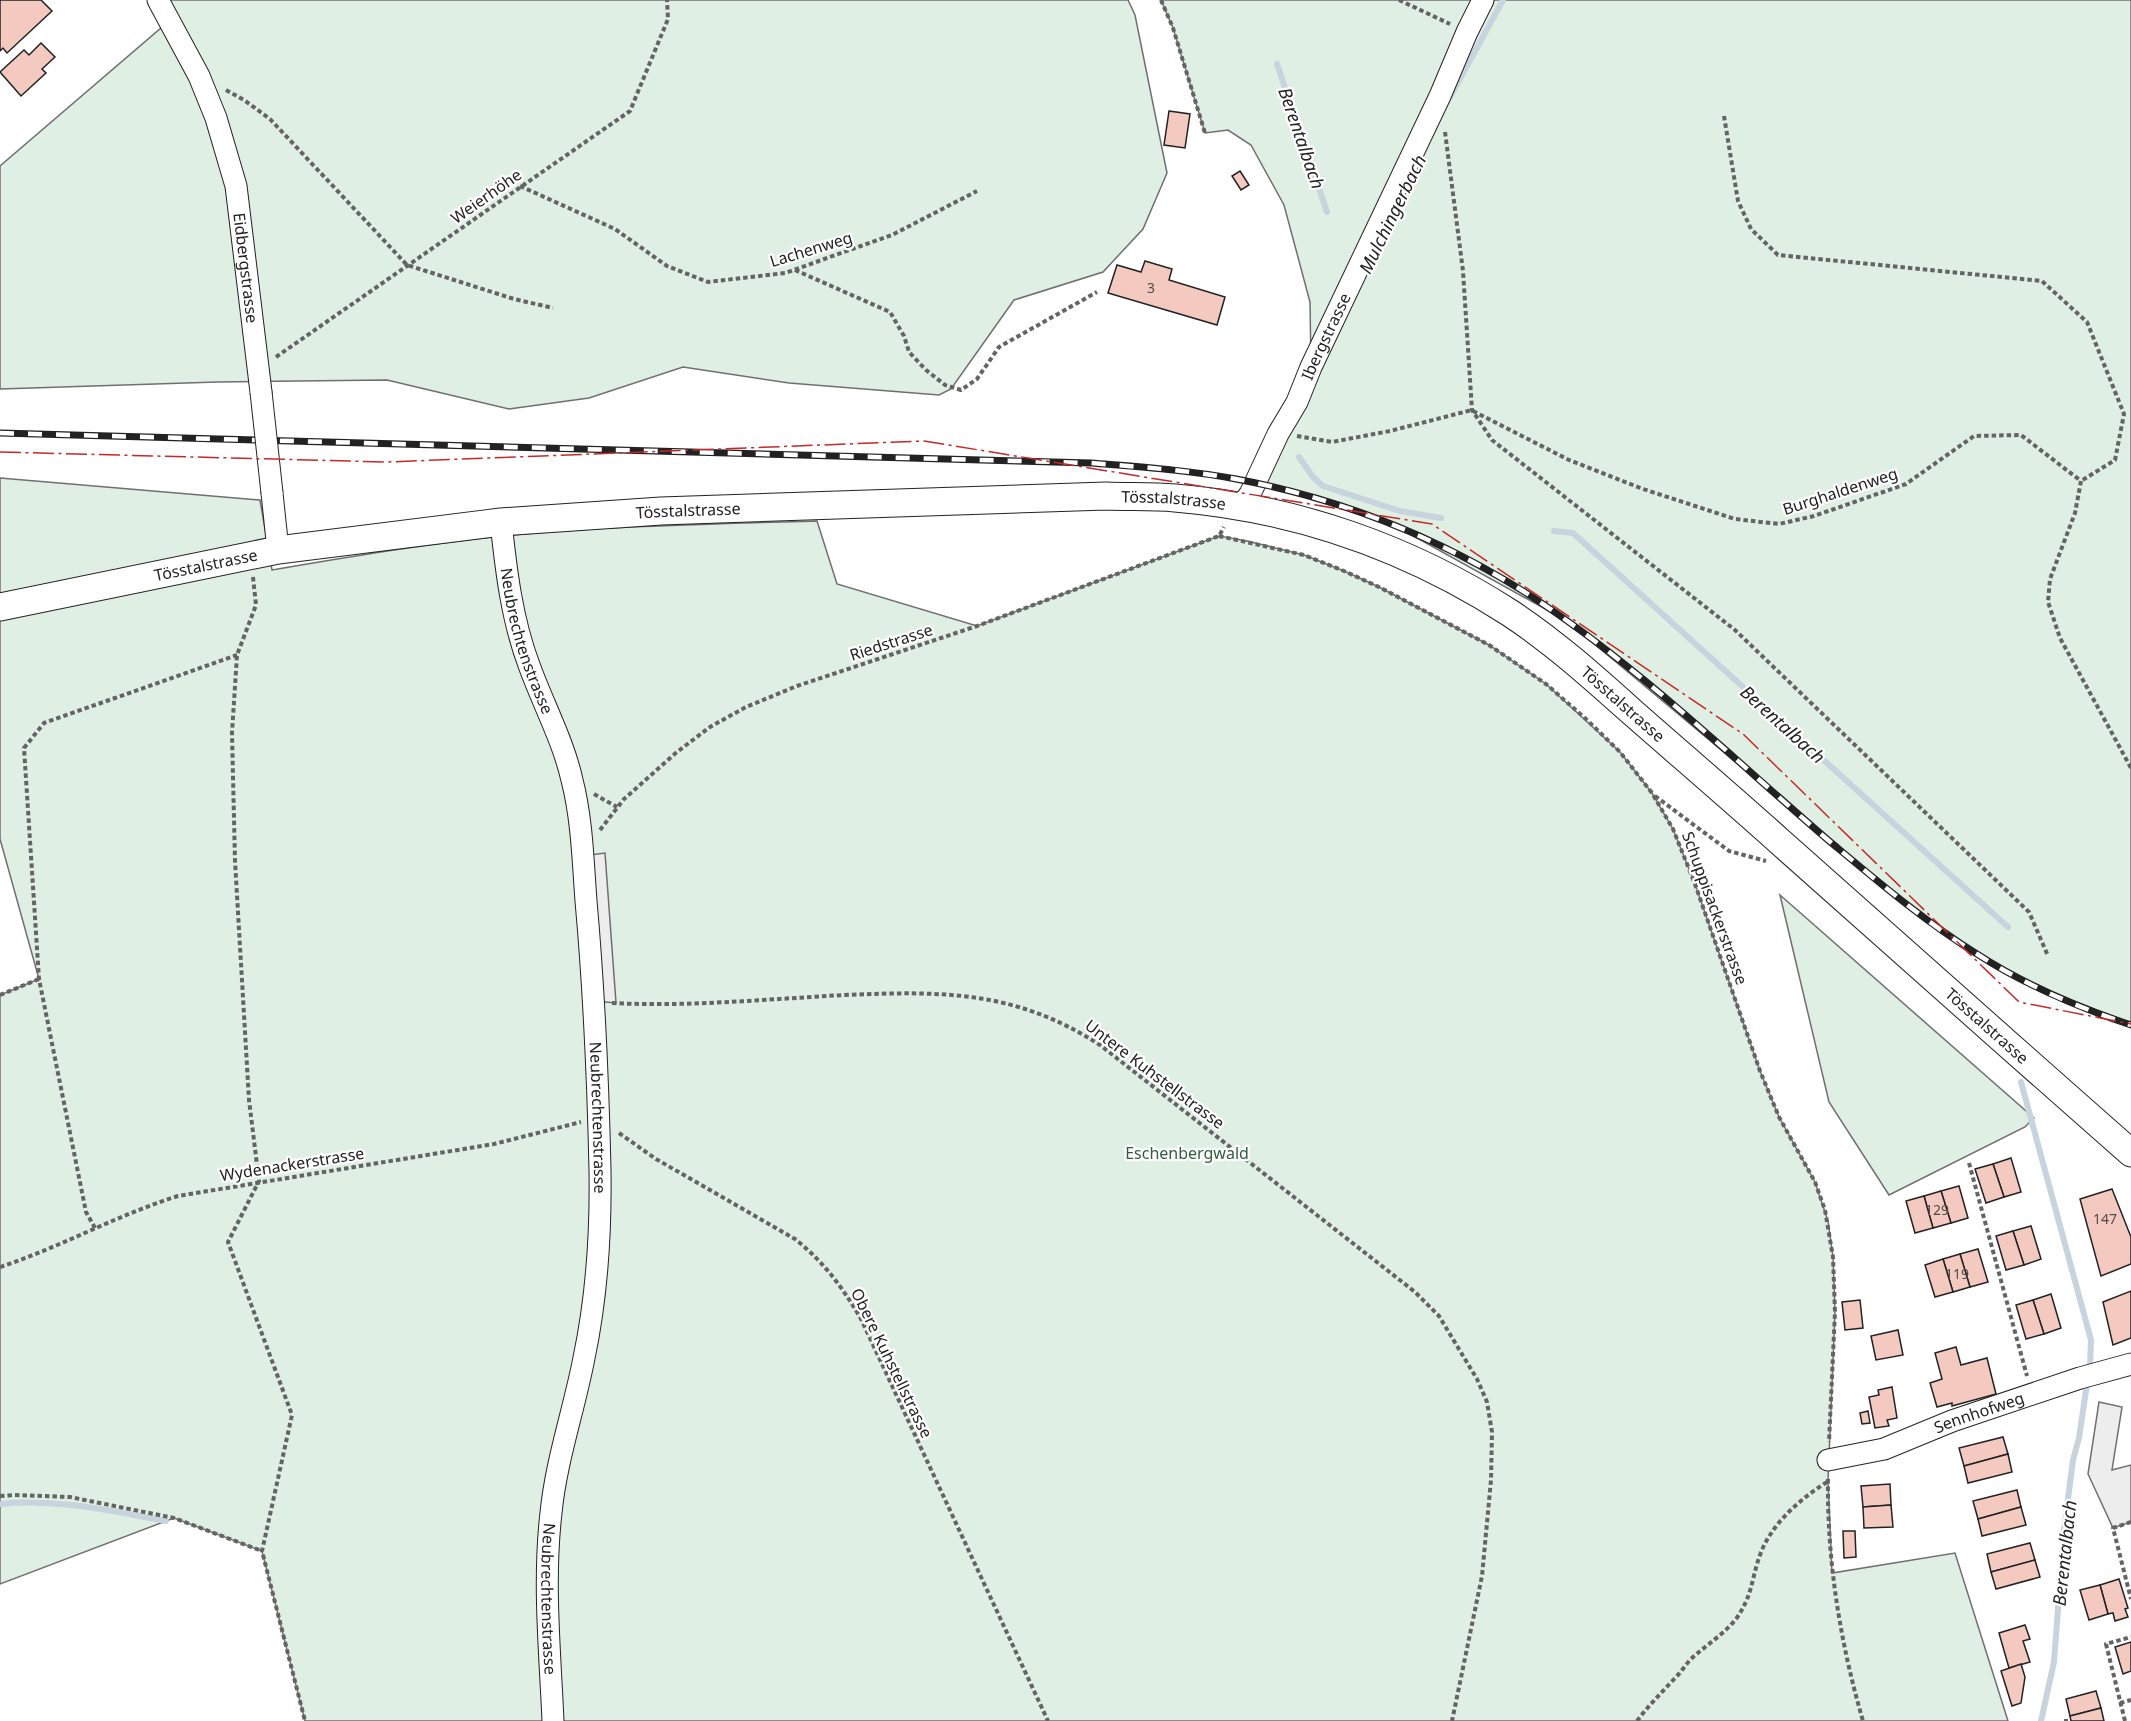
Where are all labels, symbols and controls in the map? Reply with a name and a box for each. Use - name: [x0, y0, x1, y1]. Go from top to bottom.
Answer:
- water label: Berentalbach: [1273, 84, 1331, 192]
- water label: Mulchingerbach: [1353, 150, 1431, 278]
- street label: Weierhöhe: [446, 164, 526, 228]
- street label: Eidbergstrasse: [228, 211, 264, 324]
- street label: Lachenweg: [767, 226, 855, 272]
- house number: 3: [1147, 278, 1155, 297]
- street label: Ibergstrasse: [1296, 289, 1356, 383]
- street label: Burghaldenweg: [1780, 462, 1900, 520]
- street label: Tösstalstrasse: [1121, 485, 1227, 515]
- street label: Tösstalstrasse: [635, 497, 741, 524]
- street label: Tösstalstrasse: [152, 544, 259, 586]
- street label: Neubrechtenstrasse: [495, 566, 559, 717]
- street label: Riedstrasse: [847, 618, 935, 666]
- street label: Tösstalstrasse: [1576, 661, 1670, 747]
- water label: Berentalbach: [1736, 680, 1830, 768]
- street label: Schuppisackerstrasse: [1677, 828, 1753, 988]
- street label: Tösstalstrasse: [1941, 983, 2034, 1069]
- street label: Untere Kuhstellstrasse: [1081, 1014, 1229, 1134]
- street label: Neubrechtenstrasse: [585, 1041, 611, 1193]
- street label: Wydenackerstrasse: [218, 1142, 366, 1186]
- park label: Eschenbergwald: [1125, 1142, 1249, 1164]
- house number: 129: [1925, 1200, 1949, 1219]
- house number: 147: [2093, 1209, 2117, 1228]
- house number: 119: [1945, 1264, 1969, 1283]
- street label: Obere Kuhstellstrasse: [846, 1284, 938, 1442]
- street label: Sennhofweg: [1931, 1387, 2027, 1438]
- water label: Berentalbach: [2047, 1499, 2081, 1607]
- street label: Neubrechtenstrasse: [536, 1522, 562, 1675]

